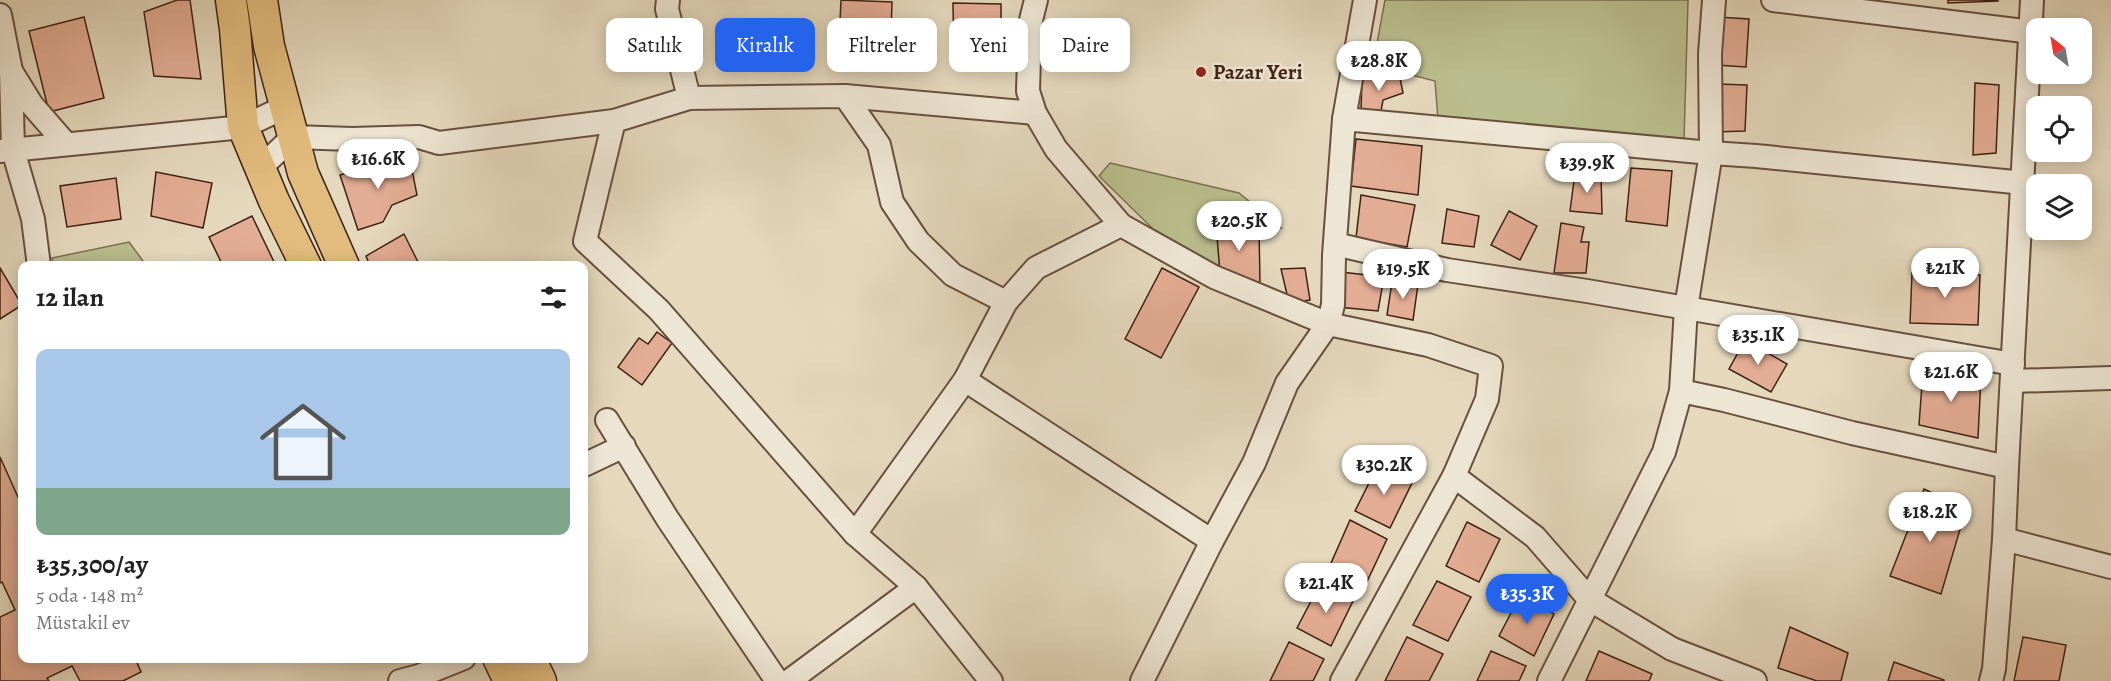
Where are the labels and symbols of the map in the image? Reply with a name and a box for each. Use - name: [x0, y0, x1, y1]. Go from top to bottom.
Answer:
- north arrow: [2026, 18, 2092, 84]
- pin: ₺28.8K: [1330, 41, 1428, 92]
- place label: Pazar Yeri: [1213, 58, 1303, 86]
- marker: Pazar Yeri: [1194, 65, 1208, 79]
- pin: ₺16.6K: [329, 139, 427, 190]
- pin: ₺39.9K: [1538, 143, 1636, 194]
- pin: ₺20.5K: [1190, 201, 1288, 252]
- pin: ₺21K: [1909, 248, 1981, 299]
- pin: ₺19.5K: [1354, 249, 1452, 300]
- pin: ₺35.1K: [1709, 315, 1807, 366]
- pin: ₺21.6K: [1902, 352, 2000, 403]
- pin: ₺30.2K: [1335, 445, 1433, 496]
- pin: ₺18.2K: [1881, 492, 1979, 543]
- pin: ₺21.4K: [1277, 563, 1375, 614]
- pin: ₺35.3K: [1478, 574, 1576, 625]

